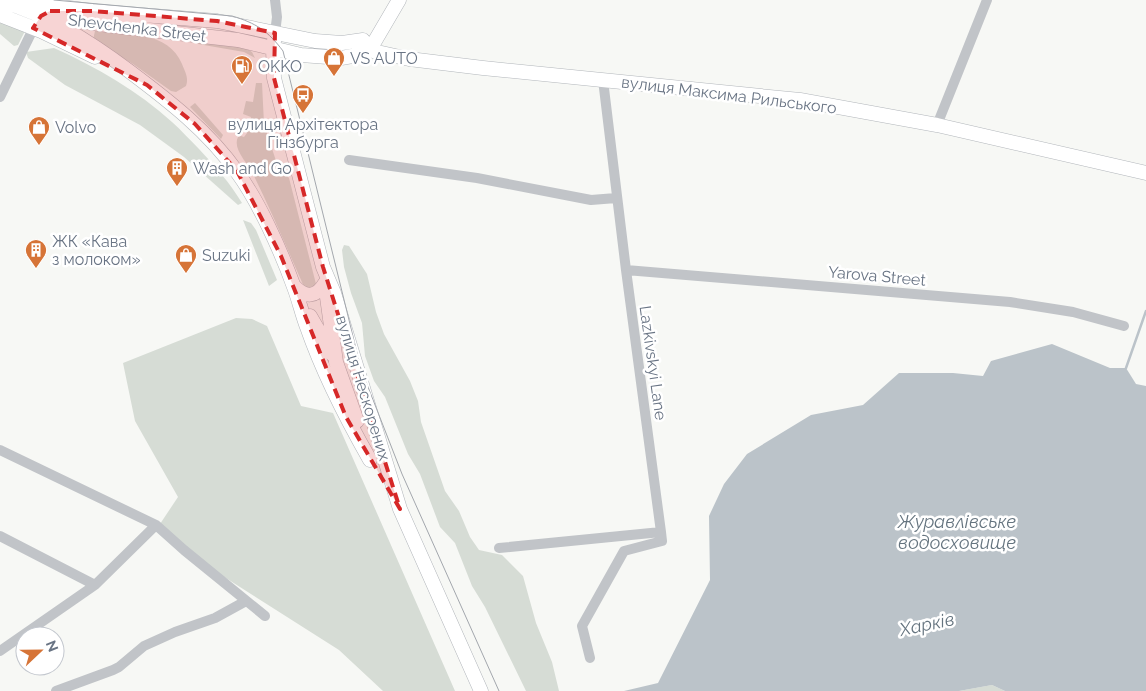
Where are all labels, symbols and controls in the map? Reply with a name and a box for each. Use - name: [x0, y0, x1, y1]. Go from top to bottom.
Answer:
- street label: Shevchenka Street: [67, 10, 208, 46]
- shop icon: VS AUTO: [322, 46, 346, 77]
- place label: VS AUTO: [350, 49, 418, 68]
- fuel station icon: OKKO: [230, 54, 254, 85]
- place label: OKKO: [258, 57, 302, 76]
- street label: вулиця Максима Рильського: [620, 72, 838, 118]
- bus stop icon: вулиця Архітектора Гінзбурга: [291, 83, 315, 114]
- shop icon: Volvo: [27, 115, 51, 146]
- place label: вулиця Архітектора Гінзбурга: [228, 115, 378, 152]
- place label: Volvo: [55, 118, 96, 137]
- building icon: Wash and Go: [165, 156, 189, 187]
- place label: Wash and Go: [193, 159, 292, 178]
- place label: ЖК «Кава з молоком»: [52, 232, 141, 269]
- building icon: ЖК «Кава з молоком»: [24, 238, 48, 269]
- shop icon: Suzuki: [174, 243, 198, 274]
- place label: Suzuki: [202, 246, 251, 265]
- street label: Yarova Street: [827, 262, 927, 290]
- street label: Lazkivskyi Lane: [636, 305, 670, 421]
- street label: вулиця Нескорених: [332, 313, 394, 463]
- water label: Журавлівське водосховище: [897, 511, 1016, 553]
- water label: Харків: [897, 608, 956, 640]
- north arrow: [15, 626, 65, 676]
- text: N: [43, 638, 61, 654]

